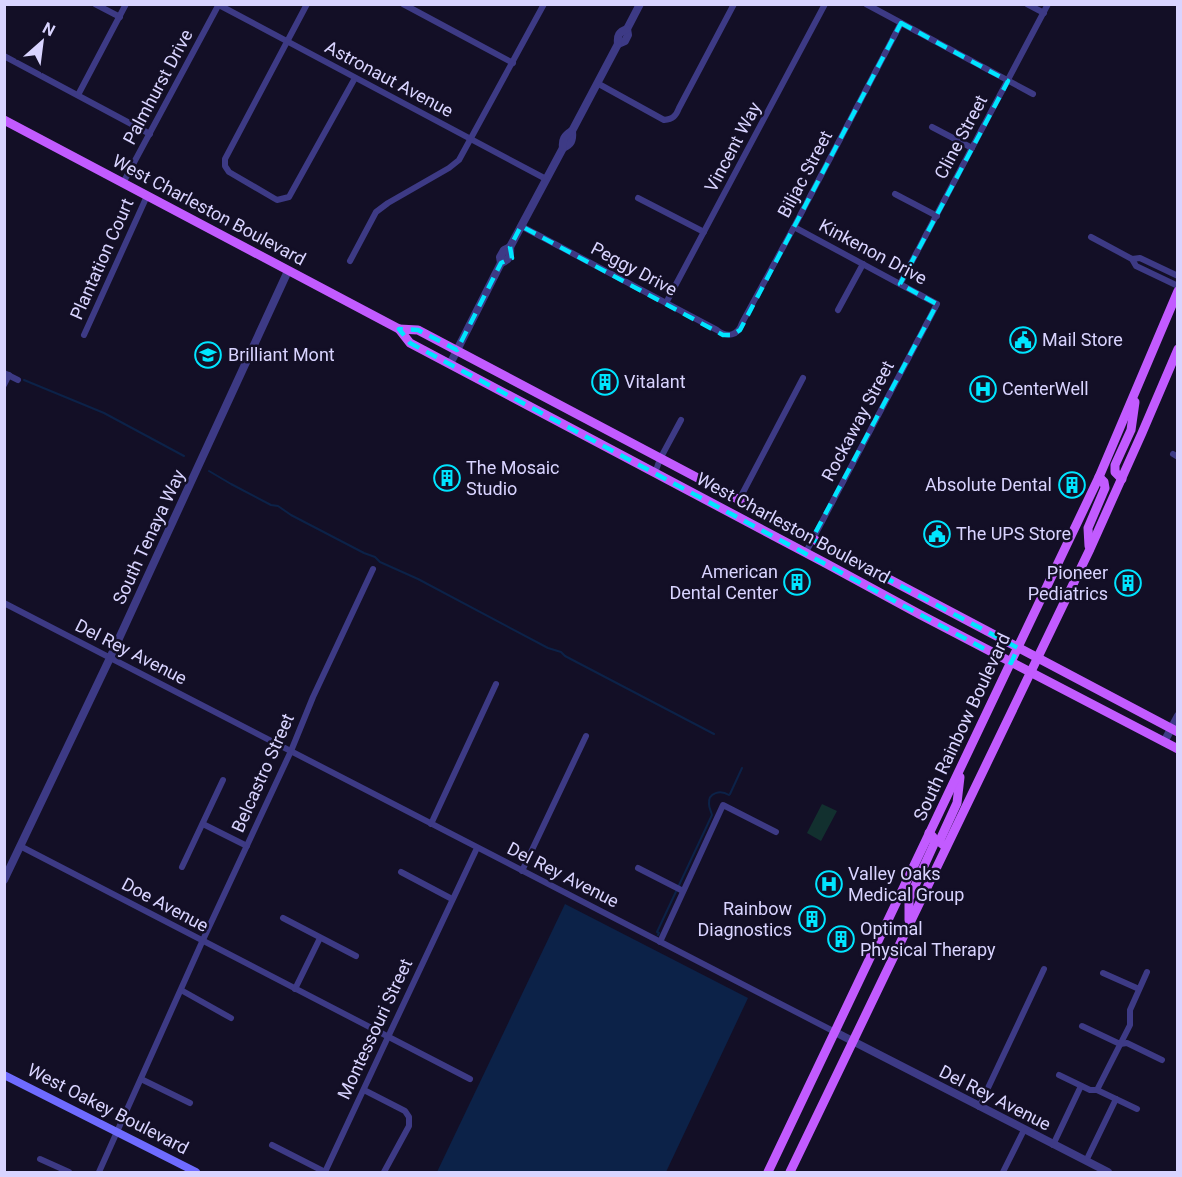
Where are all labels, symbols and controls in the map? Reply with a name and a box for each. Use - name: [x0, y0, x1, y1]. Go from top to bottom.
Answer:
- north arrow: [12, 12, 72, 72]
- text: N: [39, 18, 58, 40]
- street label: Palmhurst Drive: [118, 26, 197, 148]
- street label: Astronaut Avenue: [322, 36, 457, 121]
- street label: Cline Street: [930, 91, 991, 182]
- street label: Vincent Way: [700, 98, 765, 195]
- street label: Biljac Street: [773, 127, 836, 221]
- street label: West Charleston Boulevard: [109, 150, 309, 269]
- street label: Plantation Court: [65, 195, 138, 323]
- street label: Kinkenon Drive: [816, 214, 931, 289]
- street label: Peggy Drive: [588, 237, 681, 300]
- public building icon: Mail Store: [1008, 325, 1038, 355]
- place label: Mail Store: [1042, 329, 1123, 350]
- school or university icon: Brilliant Mont: [193, 340, 223, 370]
- place label: Brilliant Mont: [228, 344, 335, 365]
- street label: Rockaway Street: [817, 357, 898, 485]
- building icon: Vitalant: [590, 367, 620, 397]
- place label: Vitalant: [624, 371, 686, 392]
- hospital icon: CenterWell: [968, 374, 998, 404]
- place label: CenterWell: [1002, 378, 1089, 399]
- place label: The Mosaic Studio: [466, 457, 560, 499]
- building icon: The Mosaic Studio: [432, 463, 462, 493]
- street label: South Tenaya Way: [108, 466, 189, 608]
- street label: West Charleston Boulevard: [693, 468, 893, 587]
- building icon: Absolute Dental: [1057, 470, 1087, 500]
- place label: Absolute Dental: [925, 474, 1052, 495]
- public building icon: The UPS Store: [922, 519, 952, 549]
- place label: The UPS Store: [956, 523, 1071, 544]
- place label: American Dental Center: [669, 561, 778, 603]
- place label: Pioneer Pediatrics: [1028, 562, 1108, 604]
- building icon: American Dental Center: [782, 567, 812, 597]
- building icon: Pioneer Pediatrics: [1113, 568, 1143, 598]
- street label: Del Rey Avenue: [72, 614, 191, 689]
- street label: South Rainbow Boulevard: [909, 630, 1014, 824]
- street label: Belcastro Street: [227, 710, 298, 835]
- street label: Del Rey Avenue: [504, 837, 623, 912]
- place label: Valley Oaks Medical Group: [848, 863, 964, 905]
- hospital icon: Valley Oaks Medical Group: [814, 869, 844, 899]
- street label: Doe Avenue: [118, 873, 212, 936]
- place label: Rainbow Diagnostics: [697, 898, 792, 940]
- building icon: Rainbow Diagnostics: [797, 904, 827, 934]
- place label: Optimal Physical Therapy: [860, 918, 996, 960]
- building icon: Optimal Physical Therapy: [826, 924, 856, 954]
- street label: Montessouri Street: [333, 955, 416, 1102]
- street label: West Oakey Boulevard: [24, 1059, 192, 1158]
- street label: Del Rey Avenue: [936, 1060, 1055, 1135]

